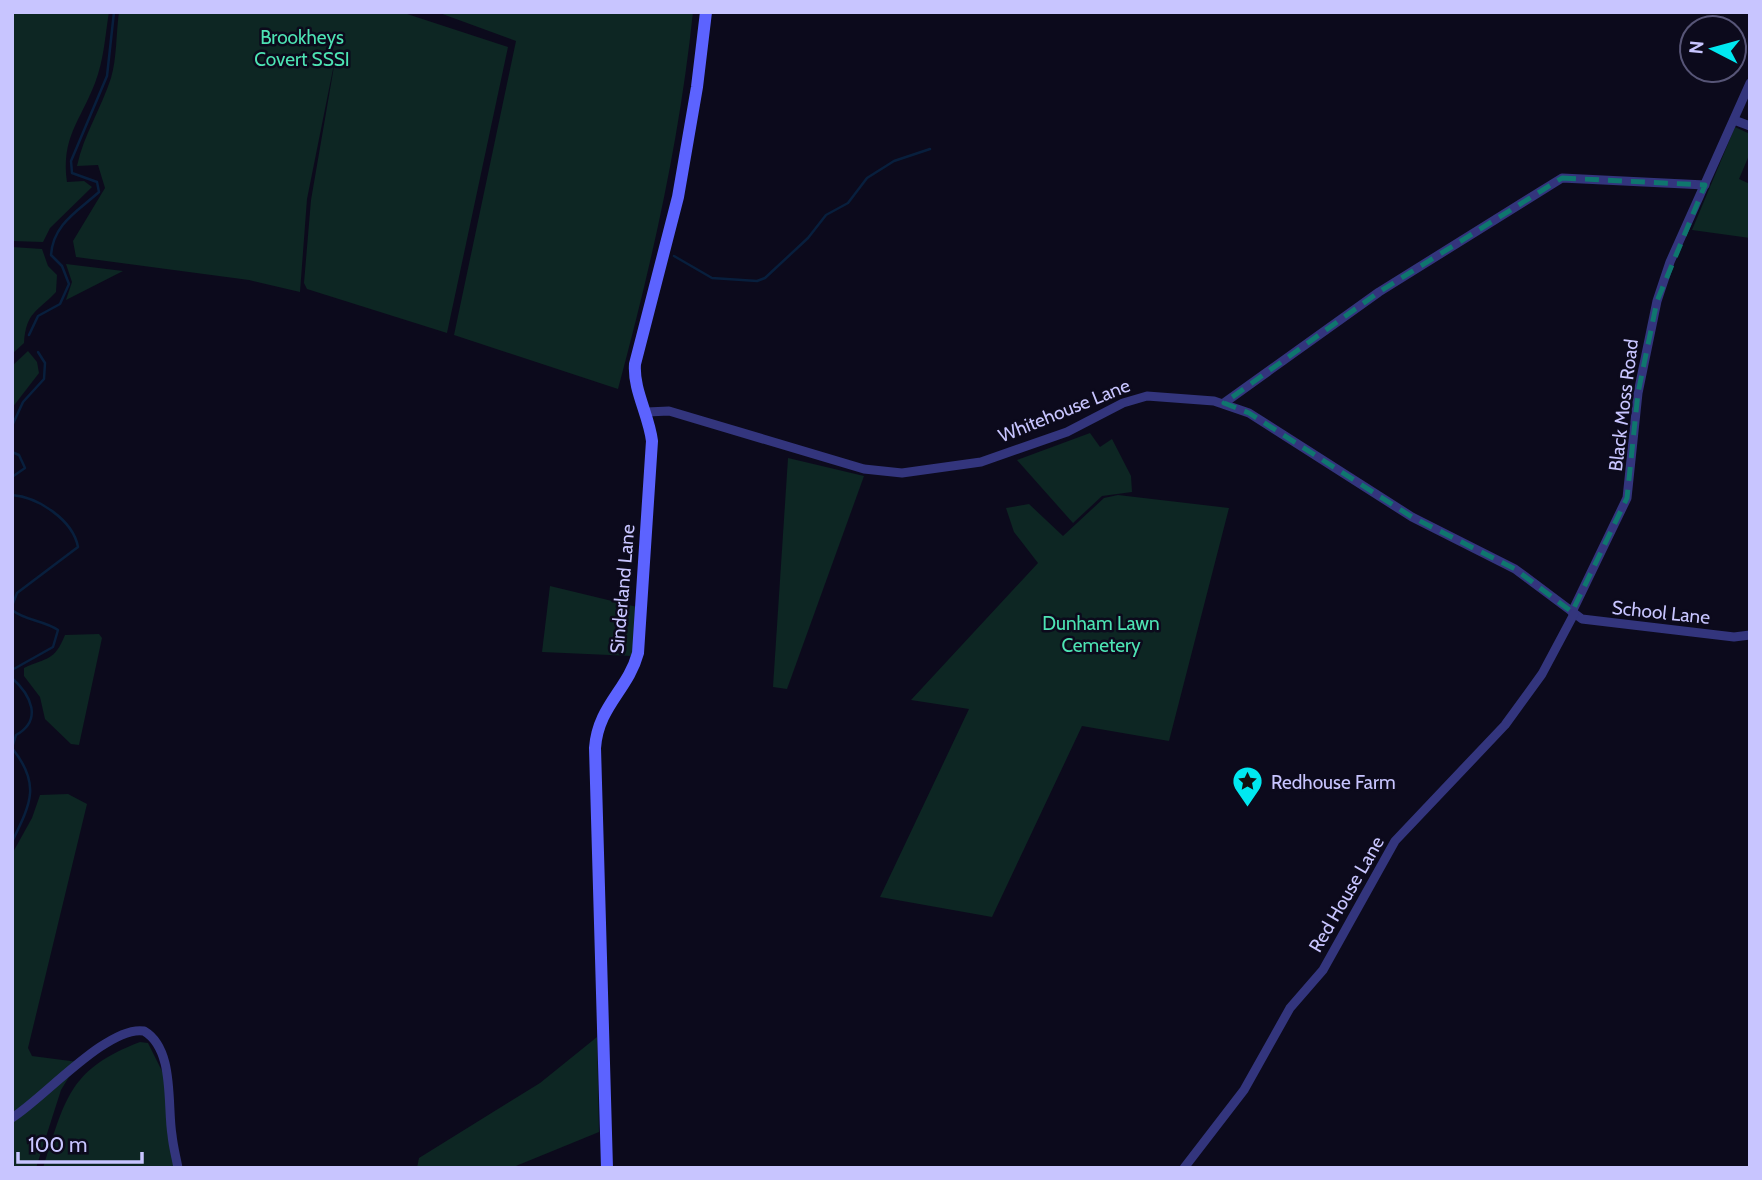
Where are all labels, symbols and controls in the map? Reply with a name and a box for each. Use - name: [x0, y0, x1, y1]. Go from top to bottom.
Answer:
- north arrow: [1678, 14, 1748, 84]
- park label: Brookheys Covert SSSI: [254, 26, 350, 71]
- text: N: [1684, 39, 1709, 55]
- street label: Black Moss Road: [1604, 338, 1643, 473]
- street label: Whitehouse Lane: [995, 373, 1134, 447]
- street label: Sinderland Lane: [605, 523, 640, 655]
- street label: School Lane: [1611, 596, 1711, 629]
- park label: Dunham Lawn Cemetery: [1042, 612, 1160, 657]
- place icon: Redhouse Farm: [1231, 765, 1265, 809]
- place label: Redhouse Farm: [1271, 771, 1396, 794]
- street label: Red House Lane: [1304, 832, 1389, 956]
- scale bar: [18, 1120, 142, 1164]
- text: 100 m: [28, 1132, 87, 1157]

